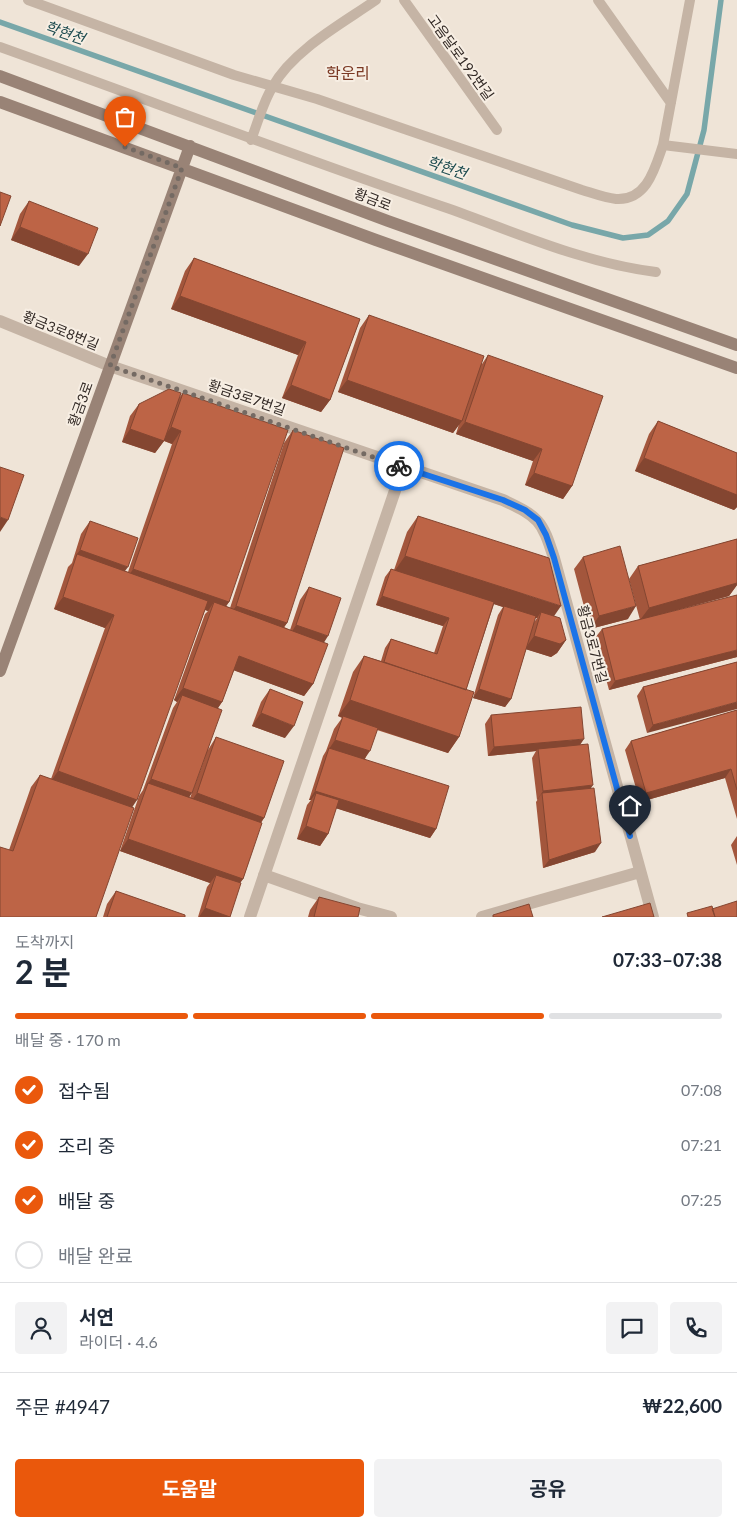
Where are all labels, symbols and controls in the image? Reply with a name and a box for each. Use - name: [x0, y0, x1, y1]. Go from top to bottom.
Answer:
- street label: 고음달로192번길: [424, 11, 498, 103]
- water label: 학현천: [42, 17, 90, 48]
- district label: 학운리: [326, 63, 370, 82]
- pin: [104, 96, 146, 147]
- icon: bag: [111, 103, 139, 131]
- water label: 학현천: [424, 152, 472, 183]
- street label: 황금로: [352, 184, 394, 214]
- street label: 황금3로8번길: [20, 307, 102, 353]
- street label: 황금3로7번길: [206, 376, 288, 418]
- street label: 황금3로: [64, 379, 96, 429]
- courier: [374, 441, 424, 491]
- icon: bike: [385, 452, 413, 480]
- street label: 황금3로7번길: [574, 603, 612, 685]
- pin: [609, 785, 651, 836]
- icon: home: [616, 792, 644, 820]
- text: 도착까지: [15, 932, 74, 951]
- text: 07:33–07:38: [613, 948, 722, 971]
- text: 2 분: [15, 952, 71, 991]
- text: 배달 중 · 170 m: [15, 1030, 121, 1049]
- icon: check: [15, 1076, 43, 1104]
- text: 접수됨: [58, 1079, 110, 1102]
- text: 07:08: [681, 1080, 722, 1099]
- icon: check: [15, 1131, 43, 1159]
- text: 조리 중: [58, 1134, 115, 1157]
- text: 07:21: [681, 1135, 722, 1154]
- icon: check: [15, 1186, 43, 1214]
- text: 배달 중: [58, 1189, 115, 1212]
- text: 07:25: [681, 1190, 722, 1209]
- text: 배달 완료: [58, 1244, 133, 1267]
- button: person: [15, 1302, 67, 1354]
- button: chat: [606, 1302, 658, 1354]
- button: phone: [670, 1302, 722, 1354]
- text: 서연: [79, 1305, 114, 1328]
- text: 라이더 · 4.6: [79, 1332, 158, 1351]
- text: ₩22,600: [642, 1394, 722, 1417]
- text: 주문 #4947: [15, 1395, 110, 1418]
- button: 도움말: [15, 1459, 364, 1517]
- button: 공유: [374, 1459, 722, 1517]

